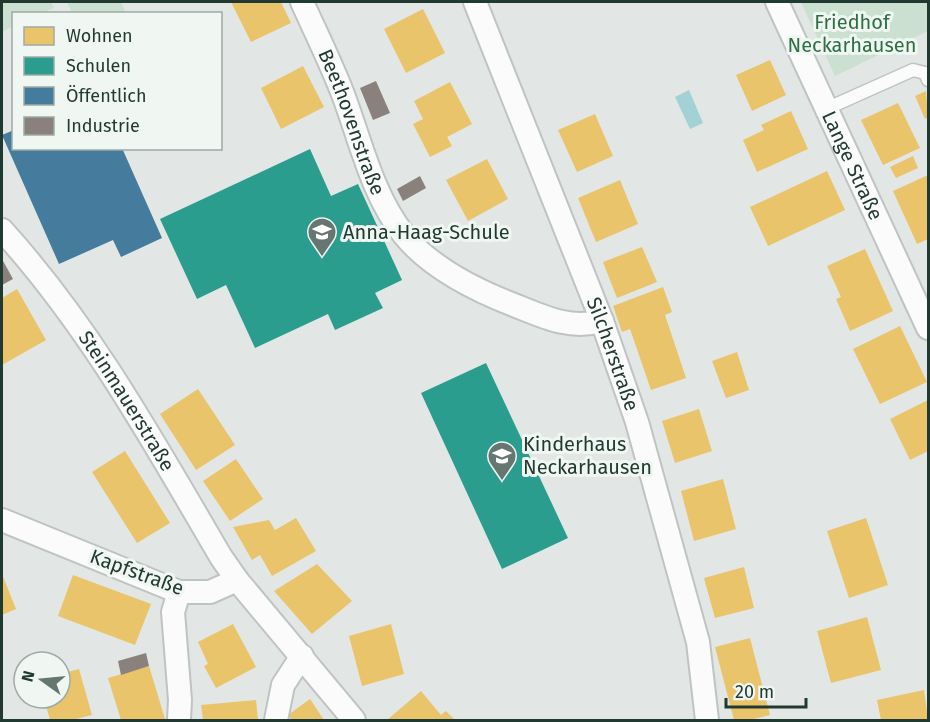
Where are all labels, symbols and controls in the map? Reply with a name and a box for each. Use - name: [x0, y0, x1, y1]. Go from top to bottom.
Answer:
- park label: Friedhof Neckarhausen: [788, 10, 916, 57]
- legend: [12, 12, 222, 150]
- text: Wohnen: [66, 25, 133, 47]
- street label: Beethovenstraße: [313, 45, 390, 199]
- text: Schulen: [66, 55, 131, 77]
- text: Öffentlich: [66, 85, 147, 107]
- street label: Lange Straße: [817, 107, 888, 224]
- text: Industrie: [66, 115, 140, 137]
- school or university icon: Anna-Haag-Schule: [306, 216, 338, 258]
- place label: Anna-Haag-Schule: [343, 220, 510, 244]
- street label: Silcherstraße: [582, 293, 644, 414]
- street label: Steinmauerstraße: [74, 326, 180, 475]
- place label: Kinderhaus Neckarhausen: [523, 432, 652, 479]
- school or university icon: Kinderhaus Neckarhausen: [486, 440, 518, 482]
- street label: Kapfstraße: [87, 544, 187, 600]
- north arrow: [12, 650, 72, 710]
- text: N: [17, 669, 39, 684]
- scale bar: [726, 671, 806, 709]
- text: 20 m: [735, 681, 774, 703]

